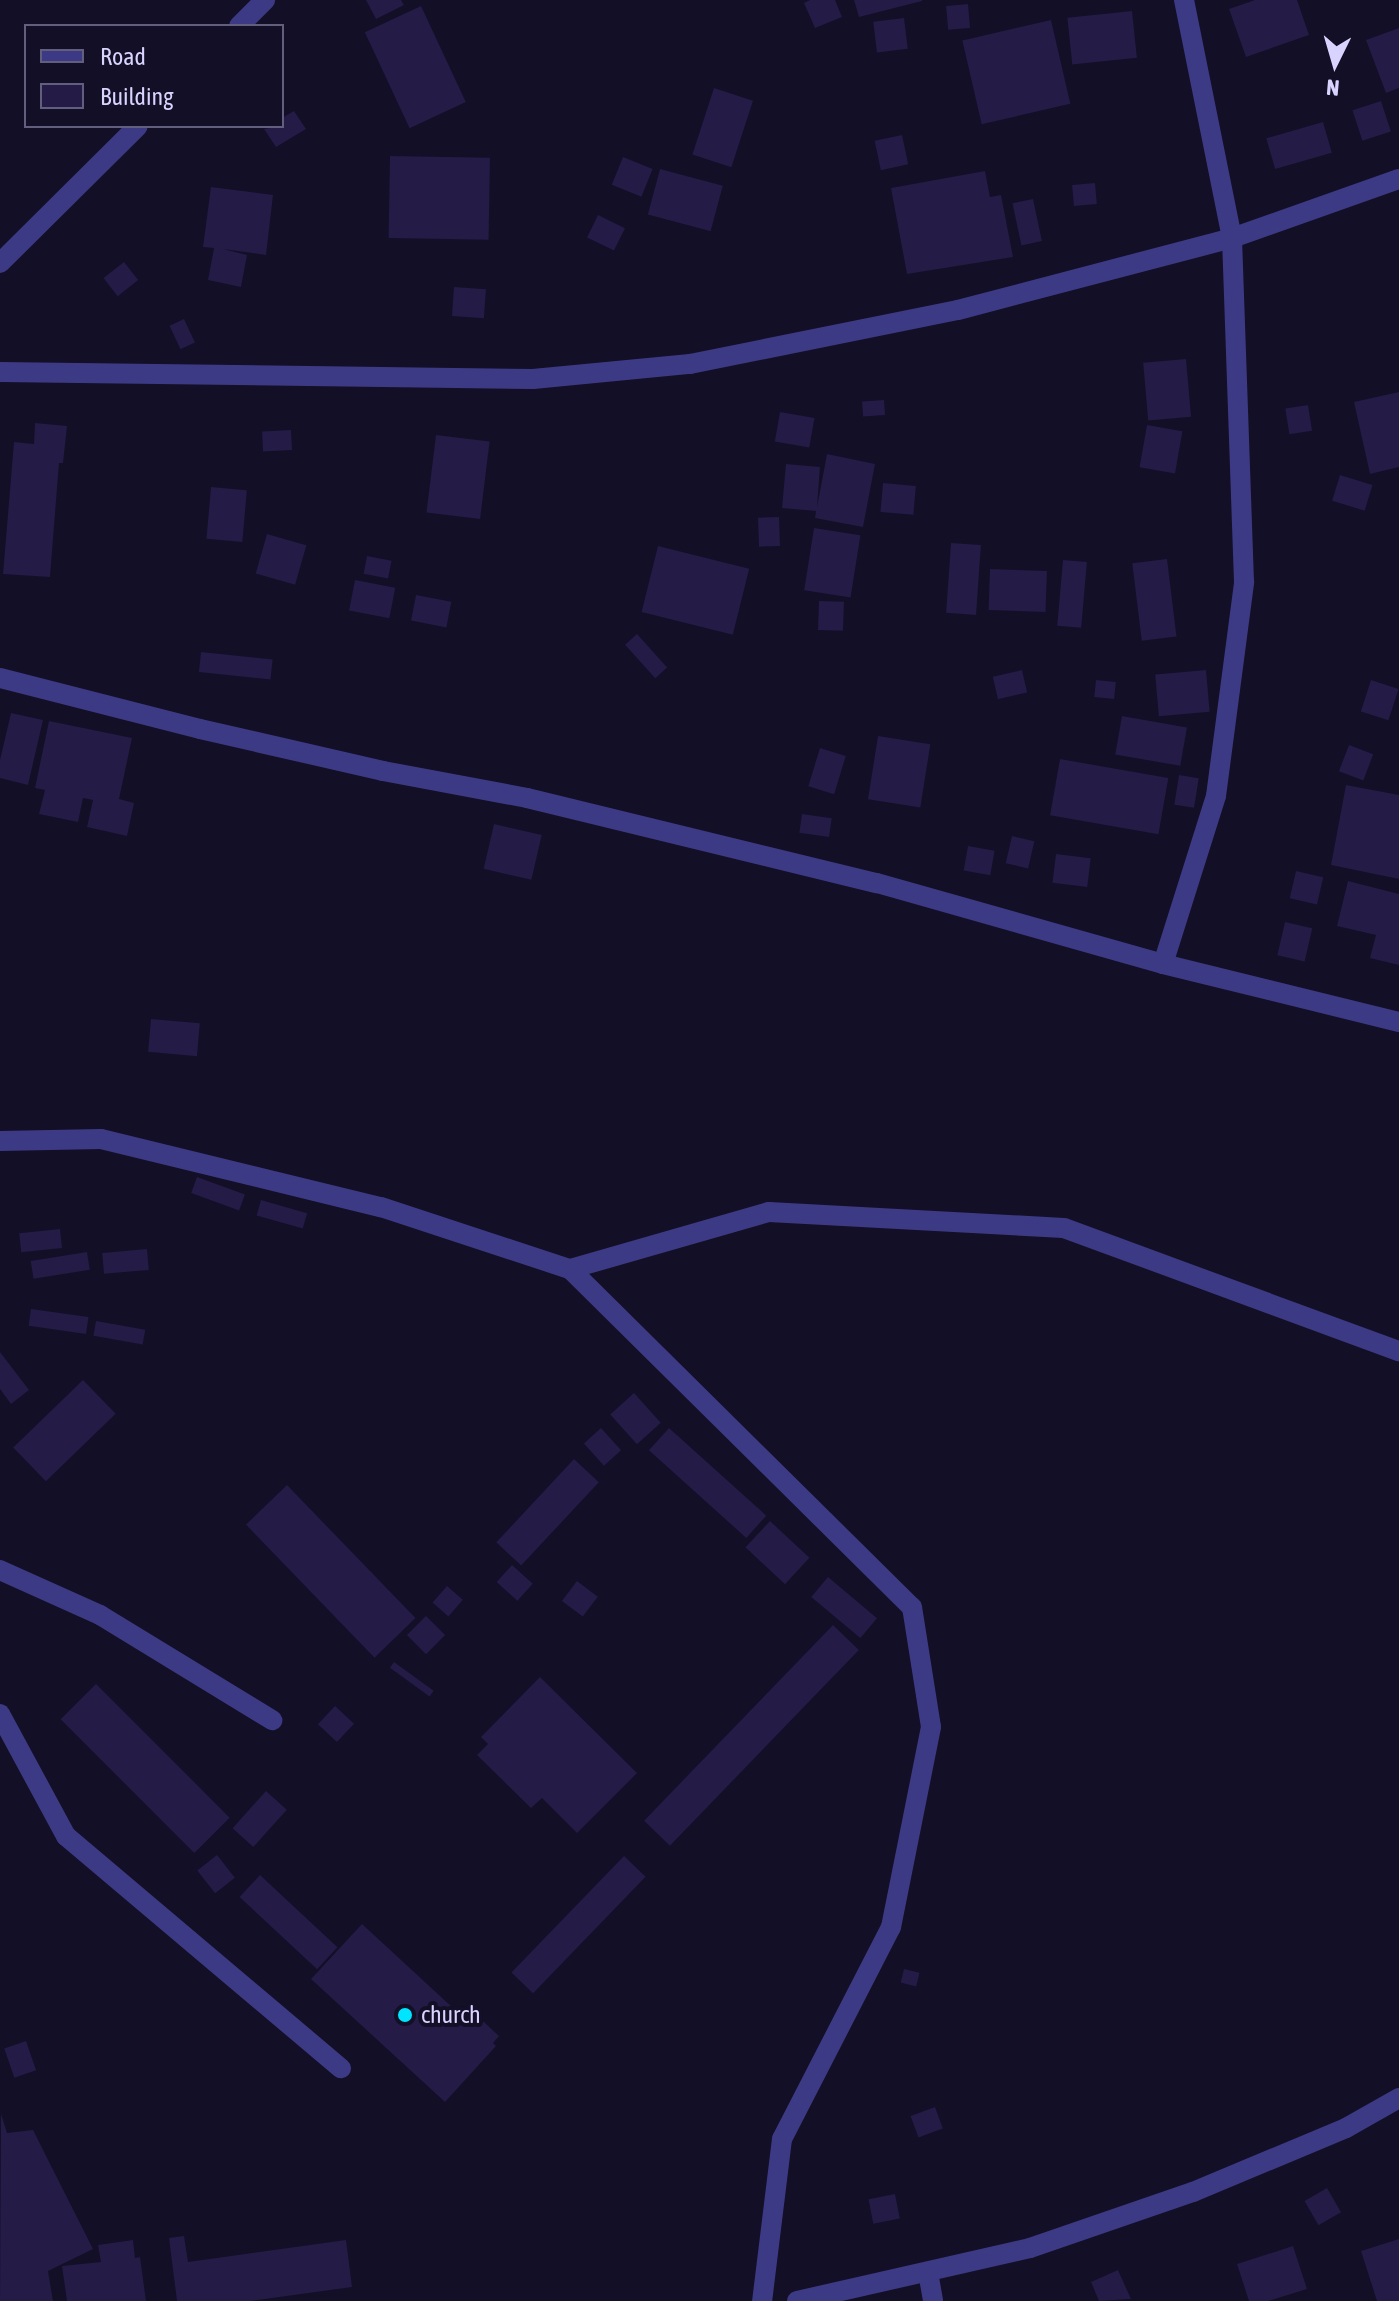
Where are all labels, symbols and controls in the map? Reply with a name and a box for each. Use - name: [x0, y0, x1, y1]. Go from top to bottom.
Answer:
- legend: [24, 24, 284, 128]
- north arrow: [1295, 24, 1375, 104]
- text: Road: [100, 43, 146, 70]
- text: N: [1325, 74, 1341, 101]
- text: Building: [100, 83, 173, 110]
- place label: church: [421, 2001, 481, 2029]
- marker: church: [396, 2006, 414, 2024]

